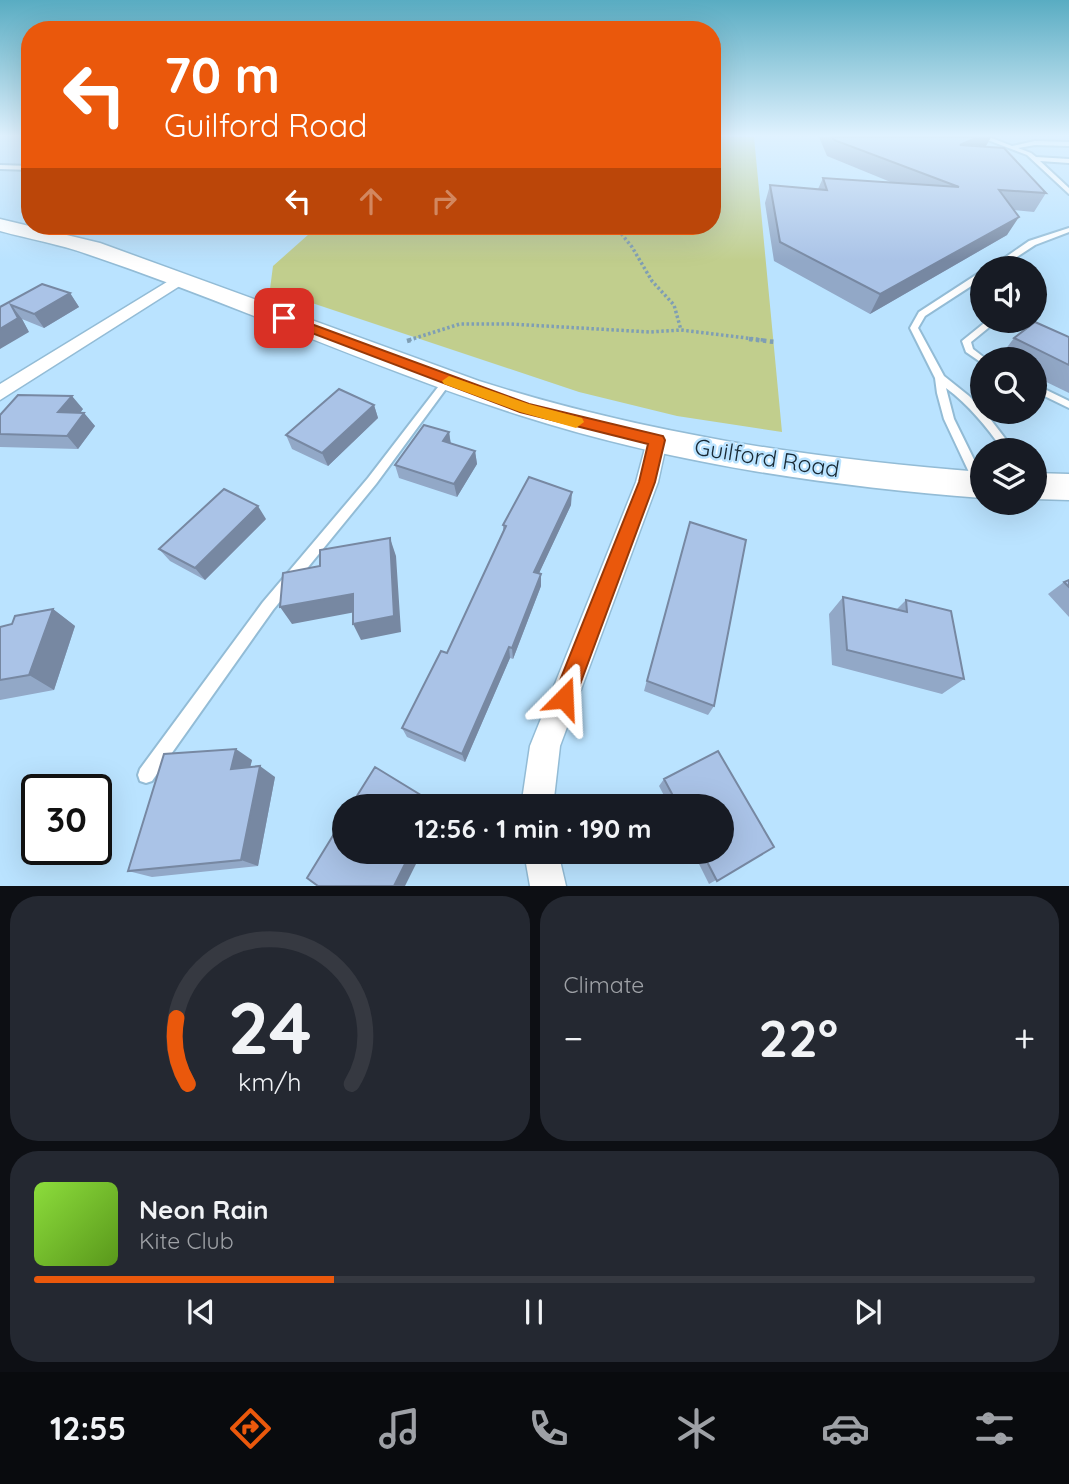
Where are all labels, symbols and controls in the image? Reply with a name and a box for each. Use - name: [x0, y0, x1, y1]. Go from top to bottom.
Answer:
- text: 70 m: [164, 44, 280, 105]
- icon: left: [49, 49, 140, 140]
- text: Guilford Road: [164, 105, 367, 145]
- icon: left: [279, 182, 317, 220]
- icon: ahead: [352, 182, 390, 220]
- icon: right: [425, 182, 463, 220]
- map controls: [970, 256, 1047, 515]
- button: sound: [970, 256, 1047, 333]
- pin: [254, 288, 314, 348]
- icon: arrive: [265, 299, 303, 337]
- button: search: [970, 347, 1047, 424]
- street label: Guilford Road: [693, 432, 842, 483]
- button: layers: [970, 438, 1047, 515]
- position arrow: [527, 661, 601, 735]
- speed limit sign: 30: [21, 774, 112, 865]
- text: 12:56 · 1 min · 190 m: [414, 812, 652, 845]
- text: Climate: [564, 970, 644, 999]
- text: 24: [228, 982, 312, 1073]
- text: 22°: [759, 1005, 838, 1070]
- text: −: [564, 1014, 583, 1062]
- text: +: [1014, 1014, 1035, 1062]
- text: km/h: [238, 1066, 301, 1097]
- text: Neon Rain: [139, 1193, 268, 1226]
- text: Kite Club: [139, 1226, 234, 1255]
- icon: previous: [182, 1293, 220, 1331]
- icon: pause: [515, 1293, 553, 1331]
- icon: next: [849, 1293, 887, 1331]
- icon: directions: [226, 1404, 275, 1453]
- icon: music: [375, 1404, 424, 1453]
- icon: phone: [524, 1404, 573, 1453]
- icon: climate: [672, 1404, 721, 1453]
- icon: car: [821, 1404, 870, 1453]
- icon: filters: [970, 1404, 1019, 1453]
- text: 12:55: [50, 1408, 126, 1448]

